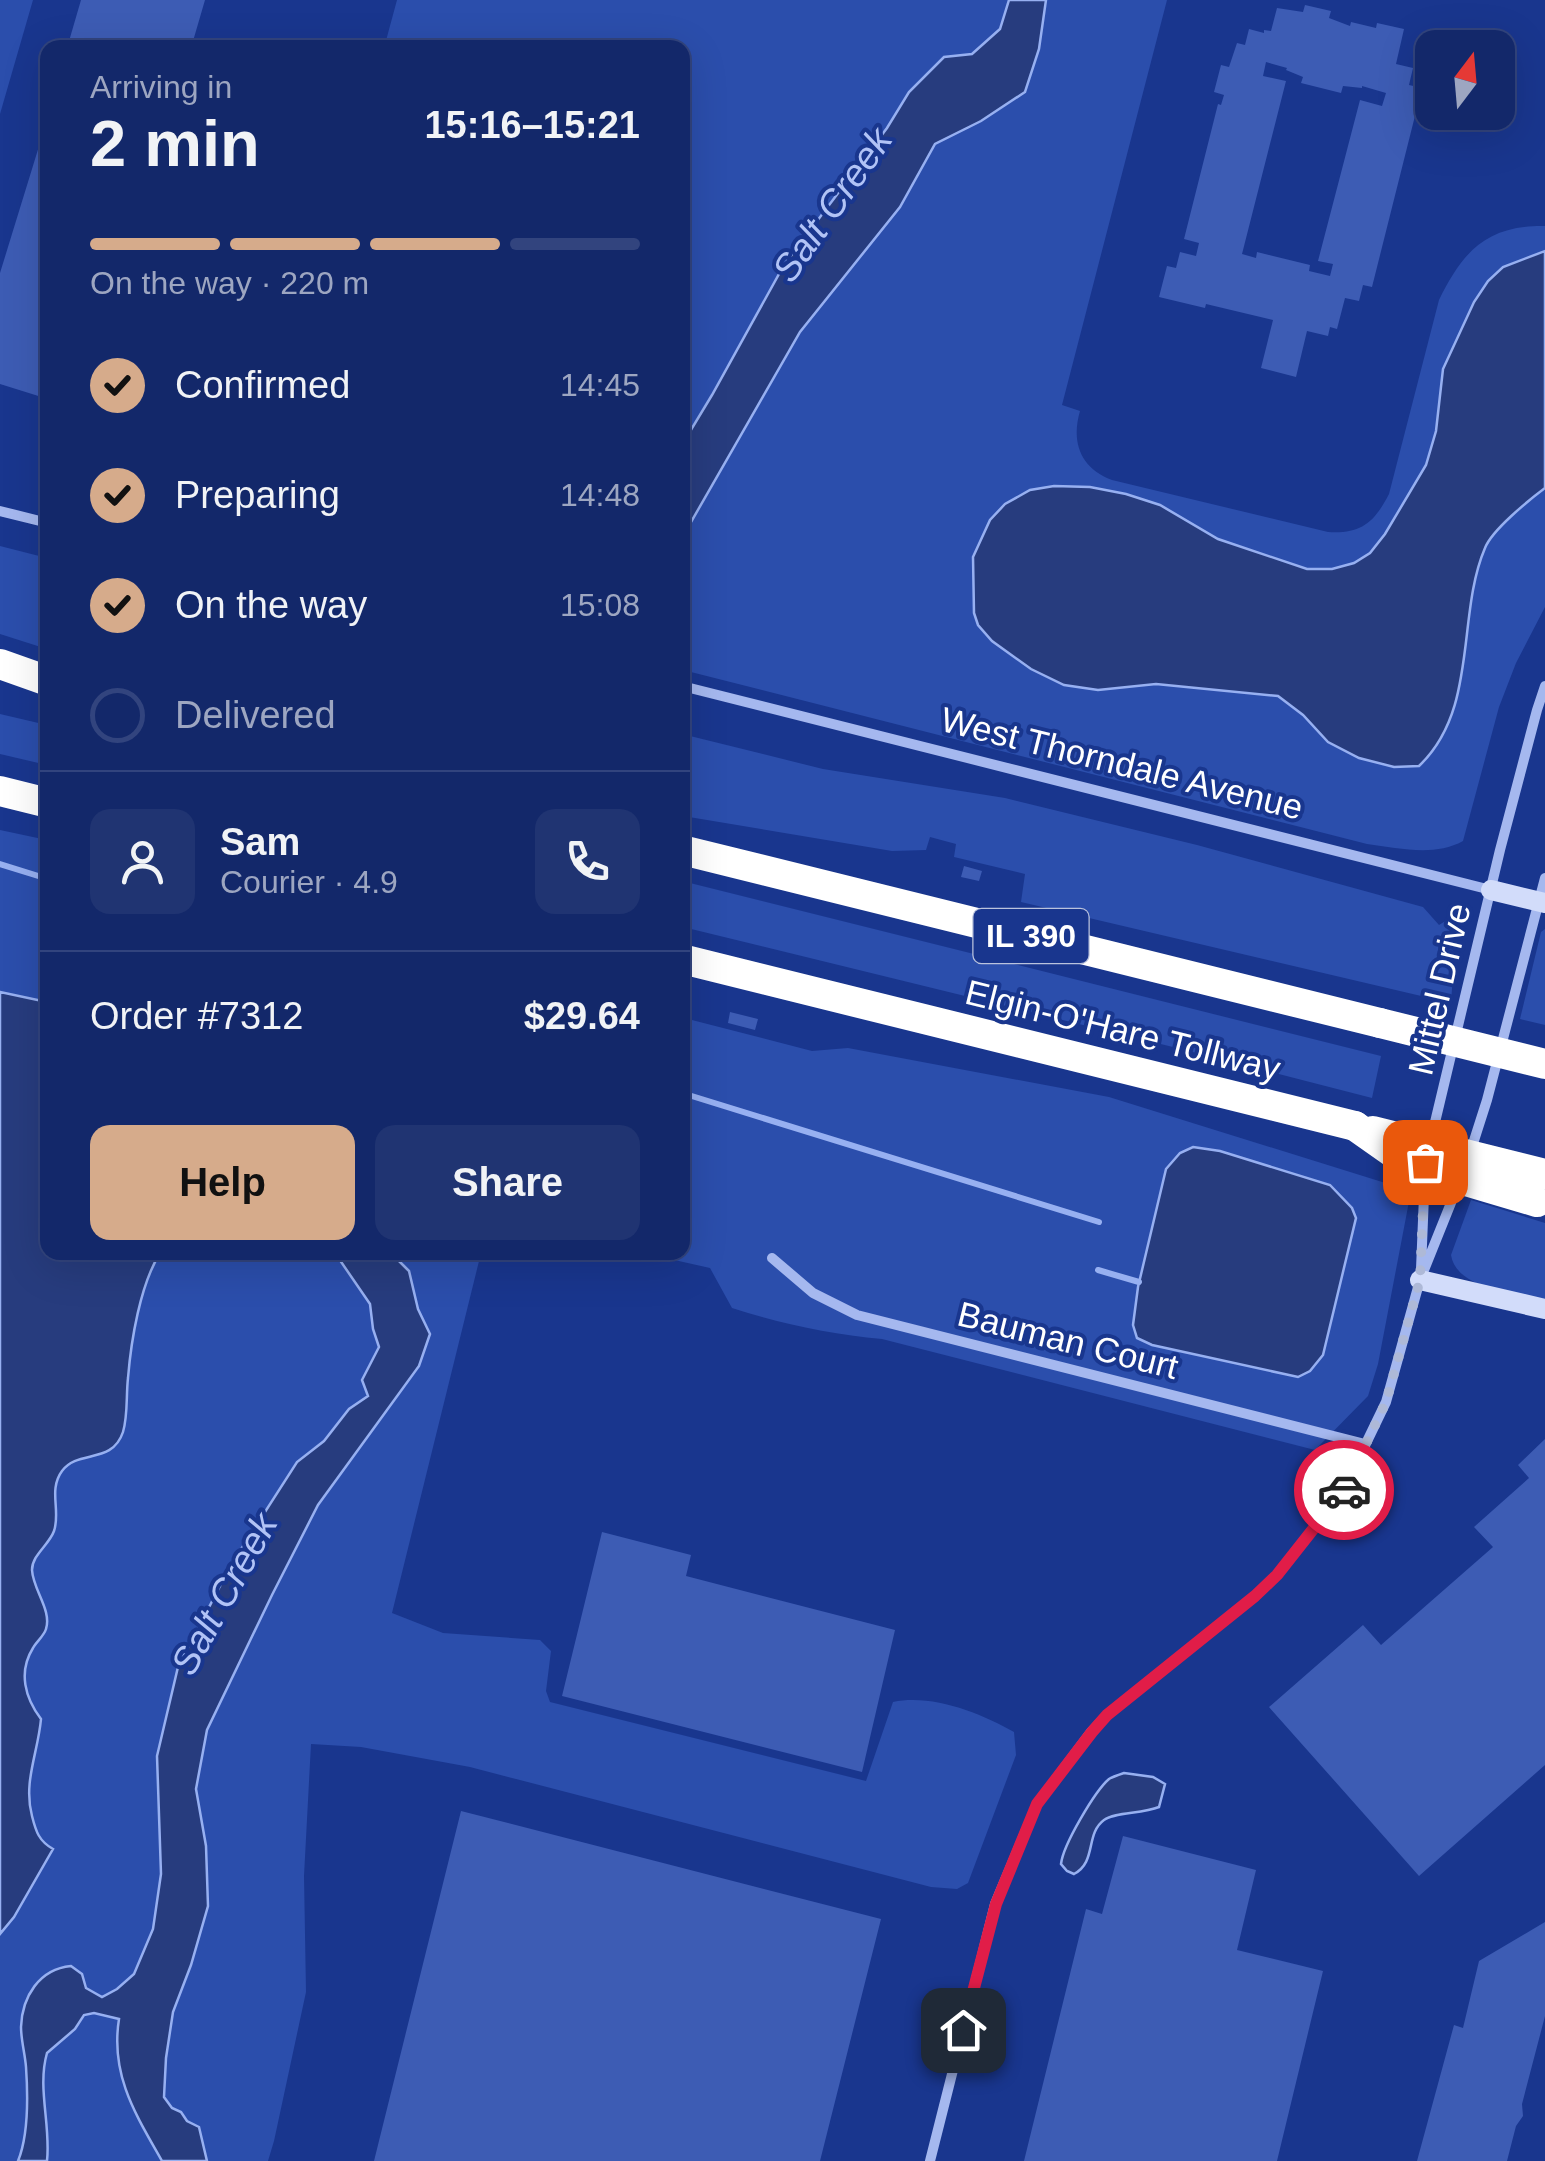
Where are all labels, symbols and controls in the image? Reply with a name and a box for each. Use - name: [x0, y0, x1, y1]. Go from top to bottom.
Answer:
- north arrow: [1415, 30, 1515, 130]
- map controls: [1415, 30, 1515, 130]
- text: Arriving in: [90, 69, 232, 105]
- text: 15:16–15:21: [424, 104, 640, 146]
- text: 2 min: [90, 107, 260, 180]
- water label: Salt Creek: [764, 119, 901, 290]
- text: On the way · 220 m: [90, 265, 369, 301]
- icon: check: [90, 358, 145, 413]
- text: Confirmed: [175, 364, 350, 406]
- text: 14:45: [560, 367, 640, 403]
- icon: check: [90, 468, 145, 523]
- text: Preparing: [175, 474, 340, 516]
- text: 14:48: [560, 477, 640, 513]
- icon: check: [90, 578, 145, 633]
- text: On the way: [175, 584, 367, 626]
- text: 15:08: [560, 587, 640, 623]
- text: Delivered: [175, 694, 336, 736]
- street label: West Thorndale Avenue: [937, 699, 1307, 827]
- button: person: [90, 809, 195, 914]
- button: phone: [535, 809, 640, 914]
- text: Sam: [220, 821, 300, 863]
- text: Courier · 4.9: [220, 864, 398, 900]
- street label: Mittel Drive: [1400, 899, 1478, 1079]
- road number: IL 390: [974, 909, 1088, 963]
- street label: Elgin-O'Hare Tollway: [962, 972, 1285, 1088]
- text: Order #7312: [90, 995, 303, 1037]
- text: $29.64: [524, 995, 640, 1037]
- pin: [1383, 1120, 1468, 1205]
- button: Help: [90, 1125, 355, 1240]
- button: Share: [375, 1125, 640, 1240]
- icon: bag: [1398, 1135, 1453, 1190]
- street label: Bauman Court: [954, 1294, 1182, 1386]
- courier: [1294, 1440, 1394, 1540]
- icon: car: [1317, 1463, 1372, 1518]
- water label: Salt Creek: [163, 1504, 286, 1682]
- pin: [921, 1988, 1006, 2073]
- icon: home: [936, 2003, 991, 2058]

